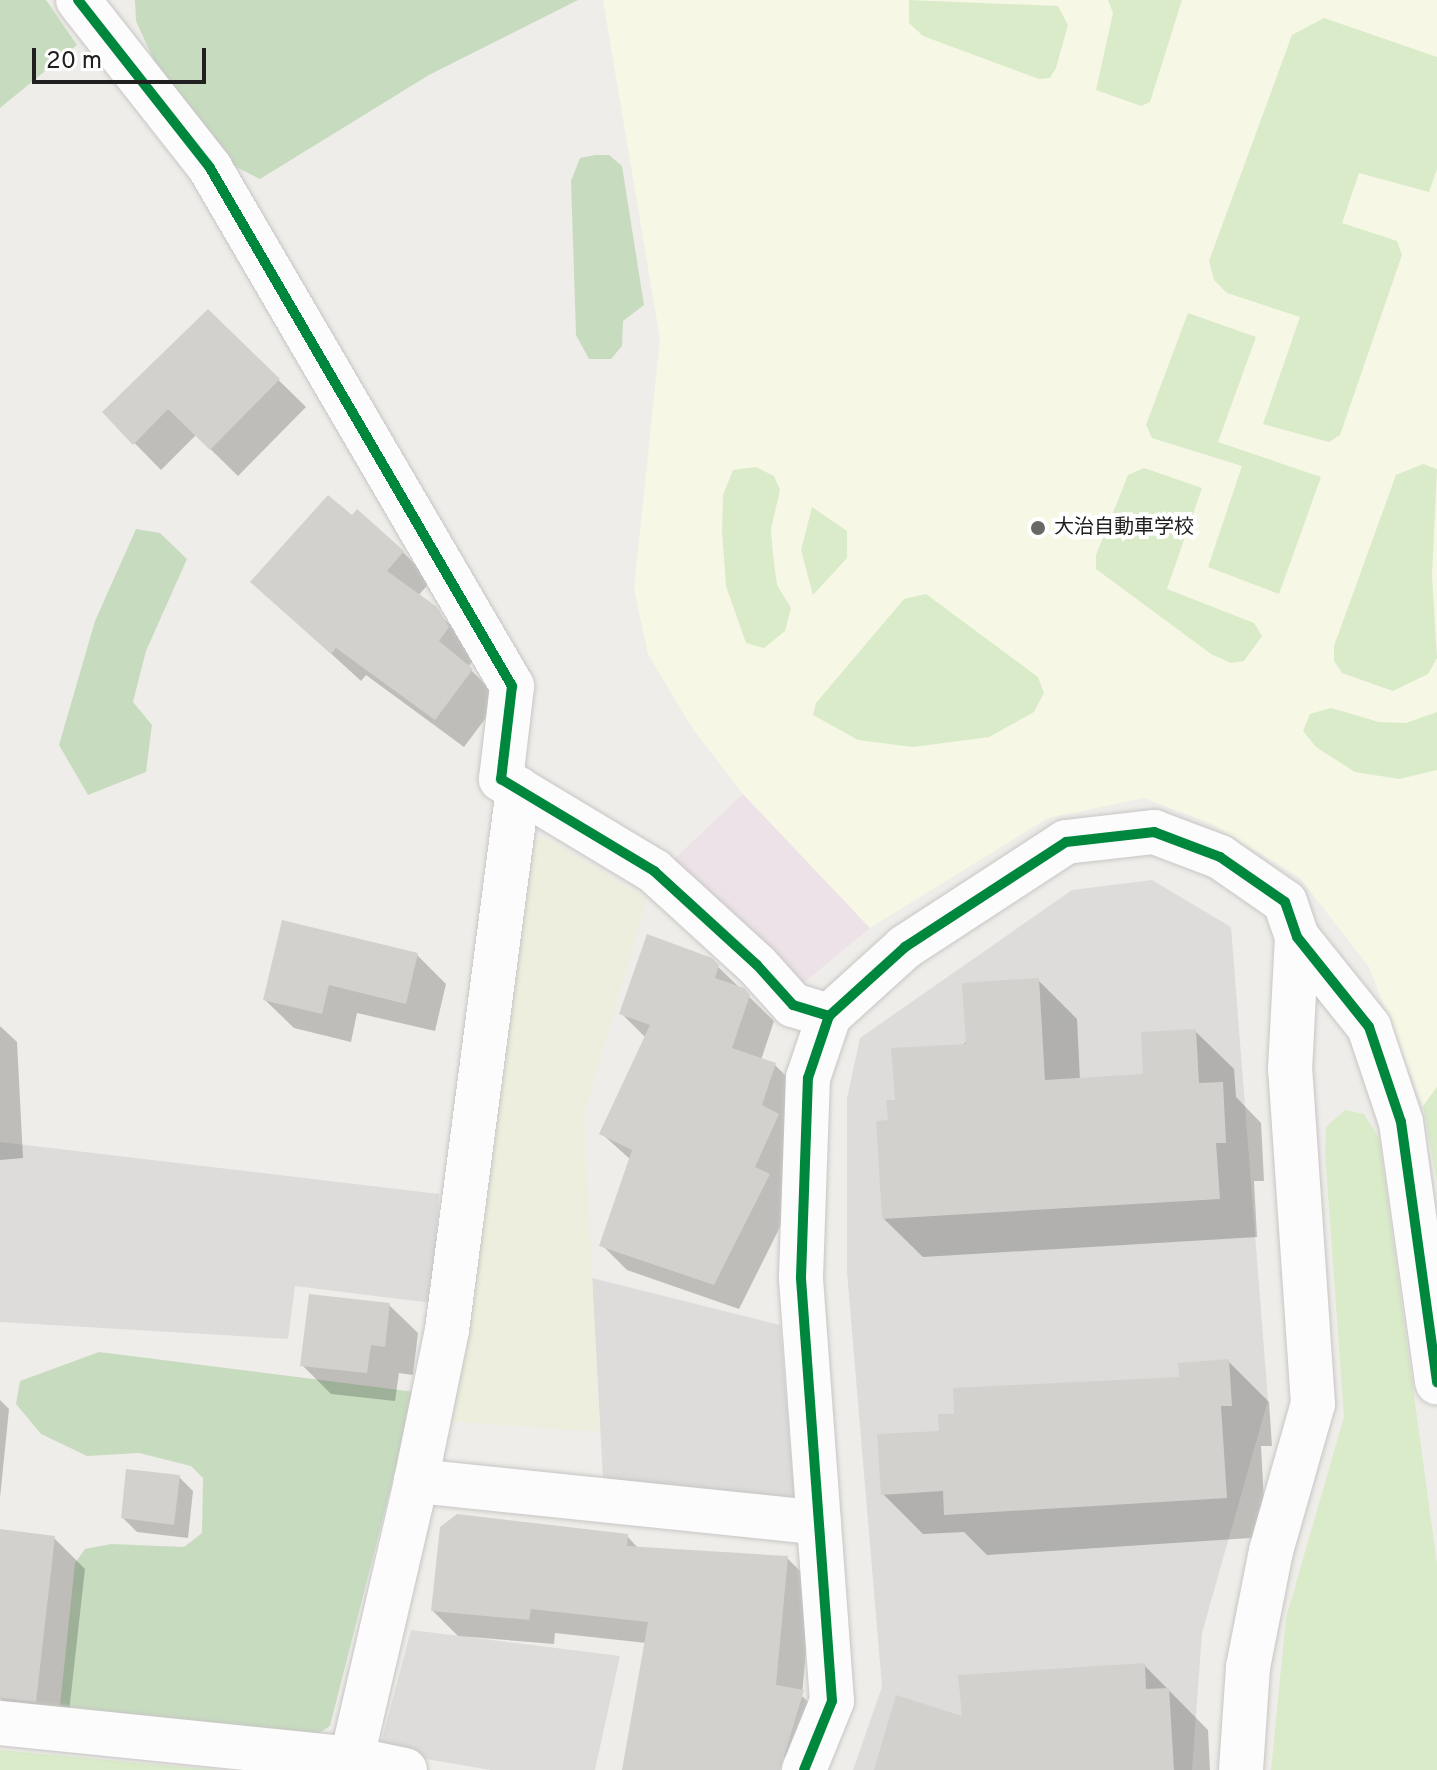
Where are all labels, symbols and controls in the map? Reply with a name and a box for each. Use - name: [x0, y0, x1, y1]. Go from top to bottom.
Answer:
- scale bar: [36, 32, 210, 82]
- text: 20 m: [46, 47, 102, 77]
- place label: 大治自動車学校: [1054, 516, 1194, 540]
- marker: 大治自動車学校: [1029, 519, 1047, 537]

